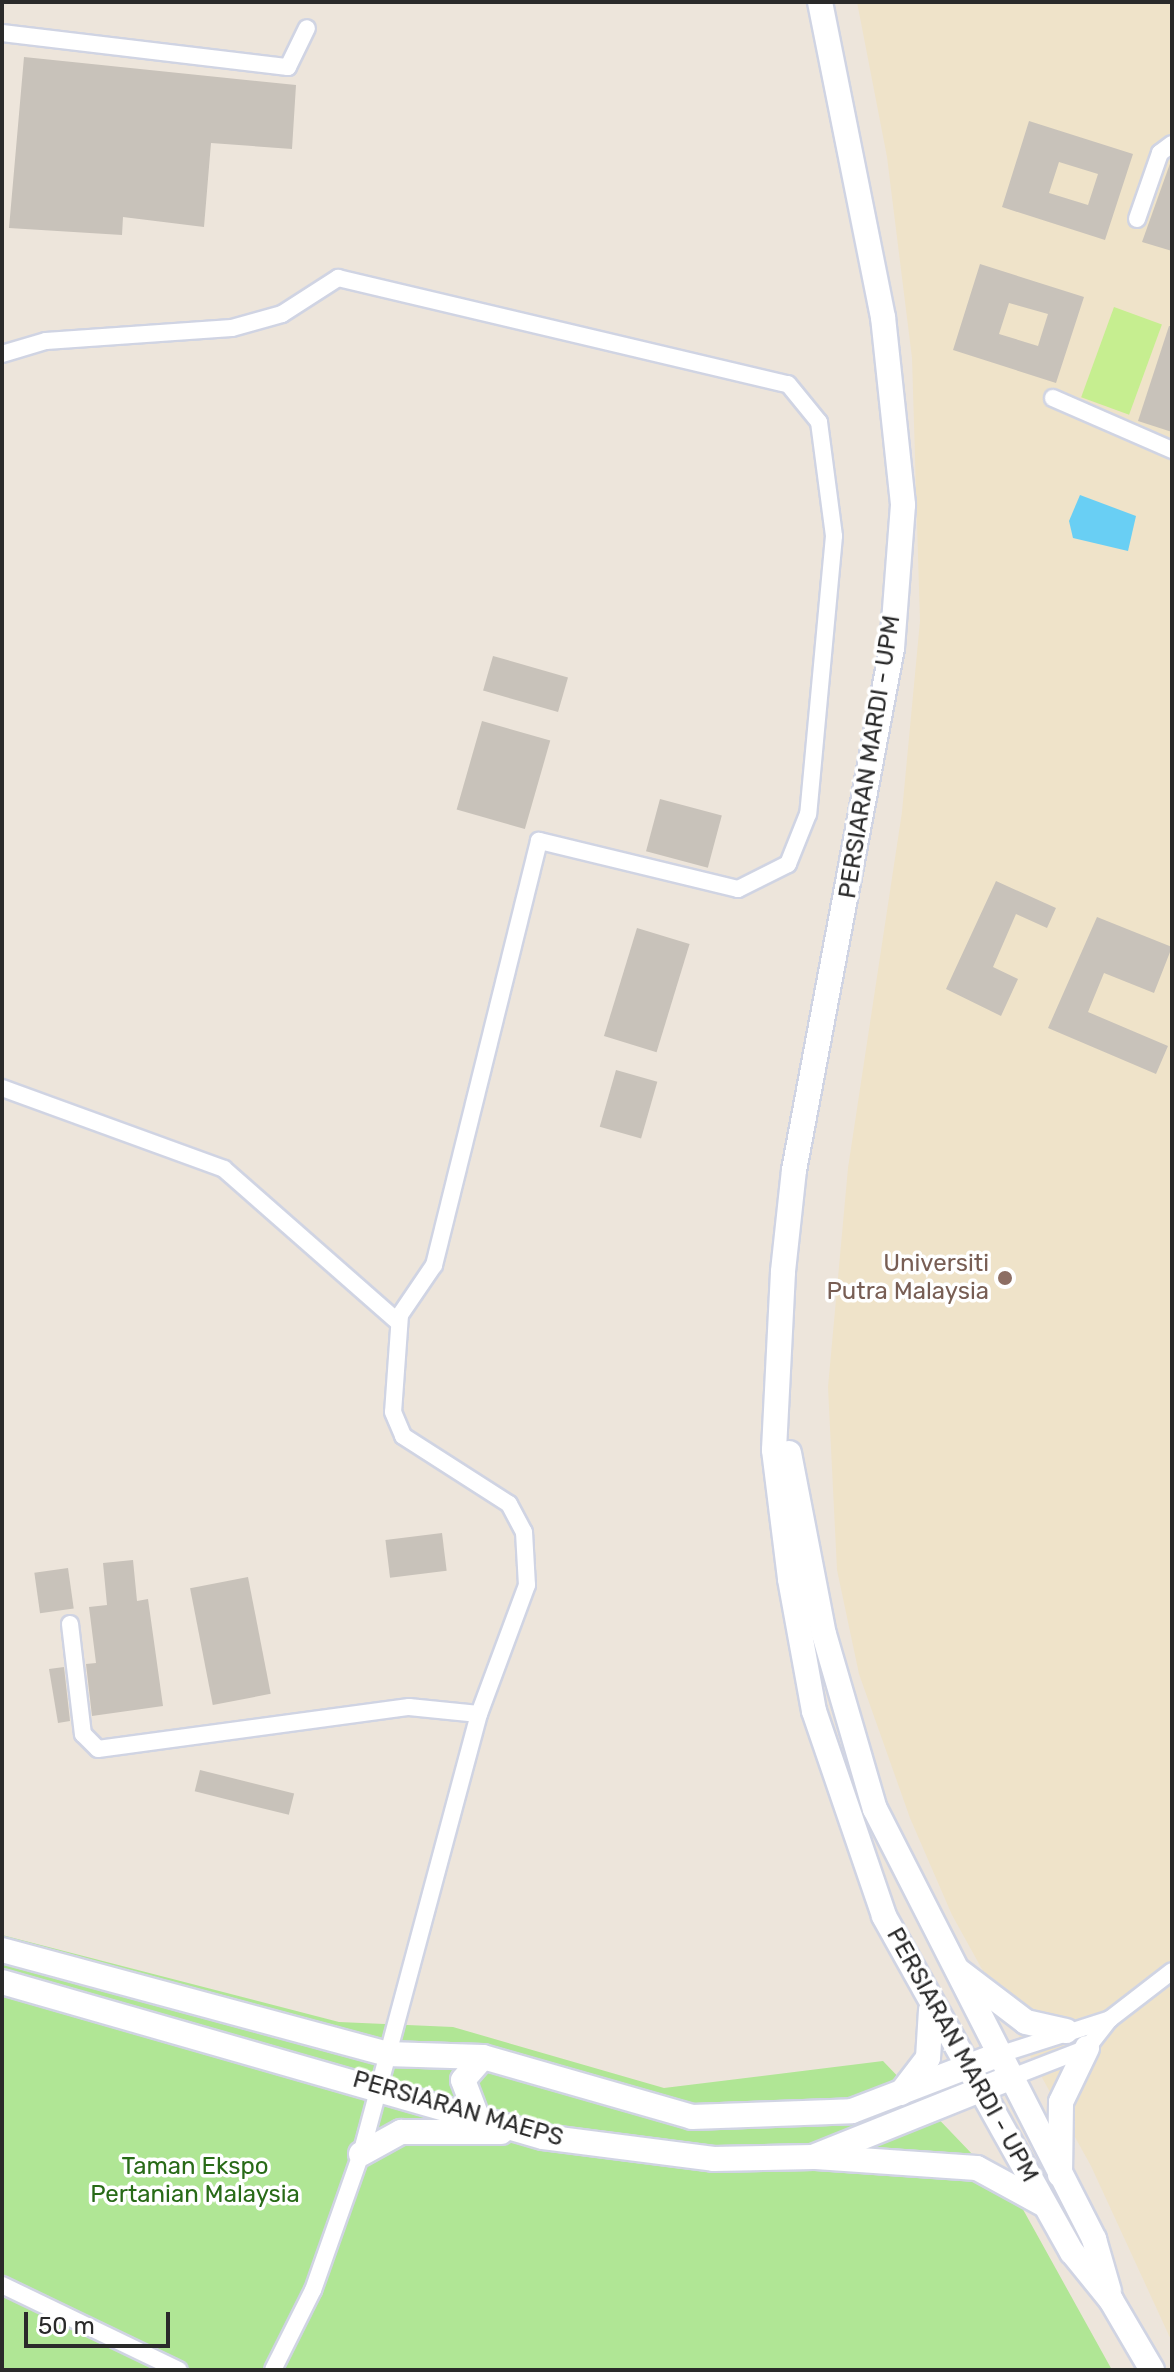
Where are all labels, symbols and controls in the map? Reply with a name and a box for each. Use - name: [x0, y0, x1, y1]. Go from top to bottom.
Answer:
- street label: PERSIARAN MARDI - UPM: [833, 613, 907, 901]
- place label: Universiti Putra Malaysia: [826, 1250, 989, 1306]
- marker: Universiti Putra Malaysia: [996, 1269, 1014, 1287]
- street label: PERSIARAN MARDI - UPM: [880, 1923, 1044, 2187]
- street label: PERSIARAN MAEPS: [349, 2065, 567, 2153]
- park label: Taman Ekspo Pertanian Malaysia: [90, 2153, 300, 2209]
- scale bar: [28, 2296, 174, 2346]
- text: 50 m: [38, 2312, 95, 2340]

